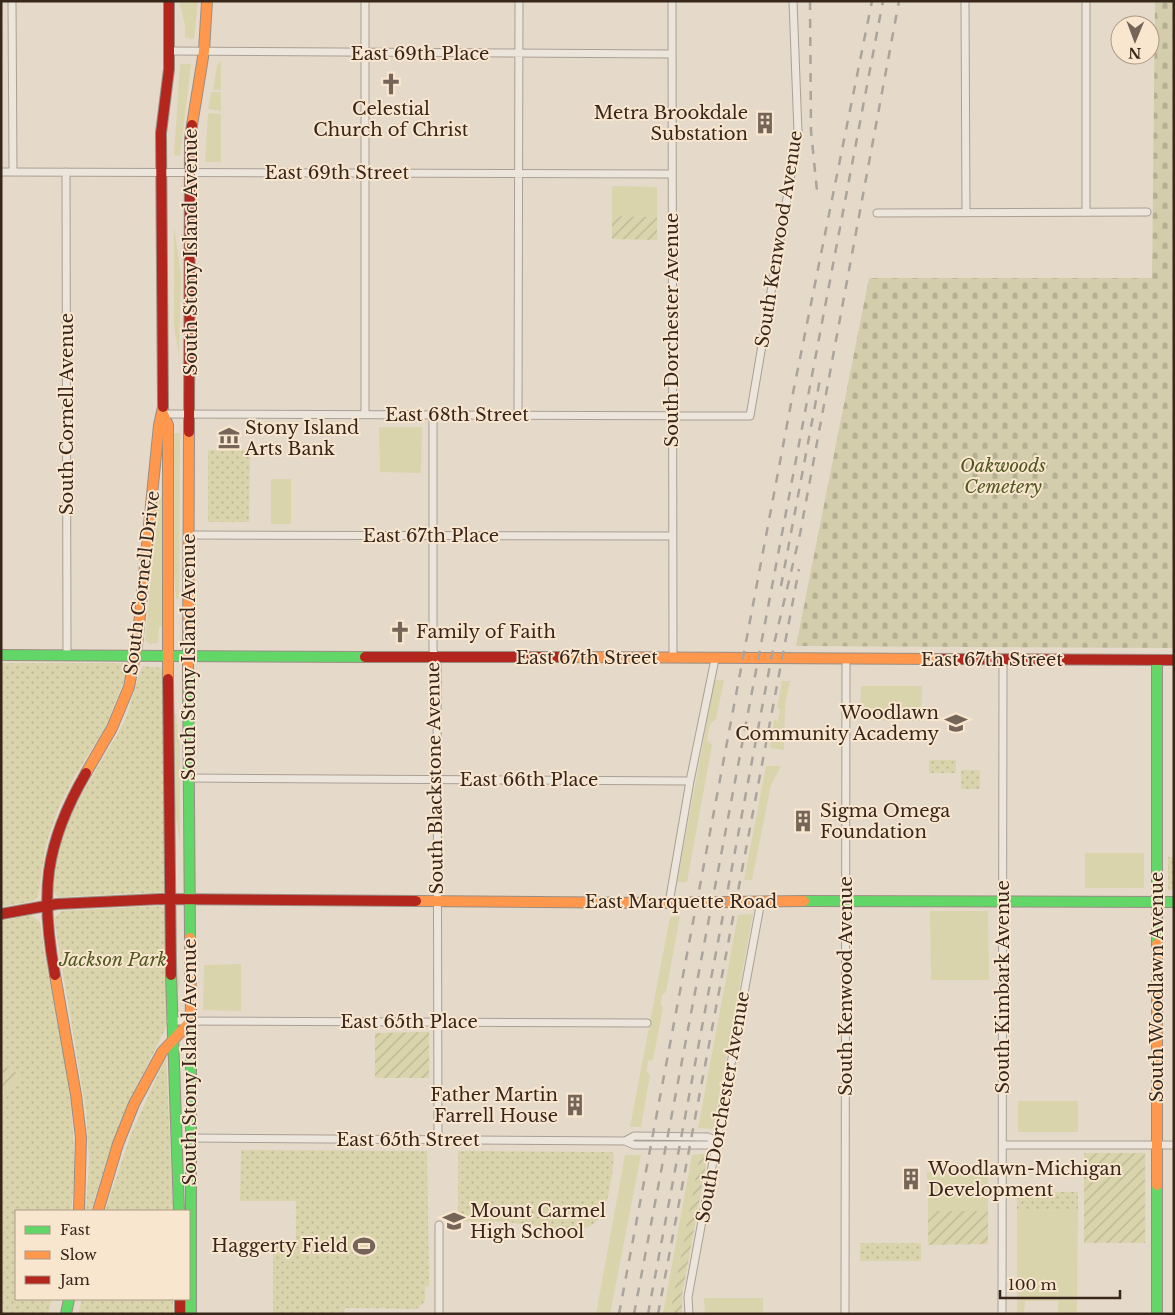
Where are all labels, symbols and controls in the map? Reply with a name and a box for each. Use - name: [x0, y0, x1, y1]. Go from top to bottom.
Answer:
- north arrow: [1110, 15, 1160, 65]
- street label: East 69th Place: [351, 43, 489, 65]
- text: N: [1128, 44, 1142, 62]
- church icon: Celestial Church of Christ: [378, 71, 404, 97]
- place label: Celestial Church of Christ: [313, 98, 469, 141]
- place label: Metra Brookdale Substation: [594, 102, 748, 145]
- building icon: Metra Brookdale Substation: [752, 110, 778, 136]
- street label: South Stony Island Avenue: [180, 129, 202, 375]
- street label: South Kenwood Avenue: [751, 129, 807, 349]
- street label: East 69th Street: [265, 162, 410, 184]
- street label: South Dorchester Avenue: [661, 213, 683, 447]
- street label: South Cornell Avenue: [56, 313, 78, 515]
- street label: East 68th Street: [385, 404, 529, 426]
- place label: Stony Island Arts Bank: [244, 417, 359, 460]
- museum icon: Stony Island Arts Bank: [216, 425, 242, 451]
- park label: Oakwoods Cemetery: [960, 455, 1046, 498]
- street label: South Cornell Drive: [120, 490, 164, 676]
- street label: East 67th Place: [363, 525, 499, 547]
- street label: South Stony Island Avenue: [178, 534, 200, 780]
- church icon: Family of Faith: [387, 619, 413, 645]
- place label: Family of Faith: [416, 621, 556, 643]
- street label: East 67th Street: [516, 647, 658, 669]
- street label: East 67th Street: [921, 649, 1063, 671]
- street label: South Blackstone Avenue: [422, 662, 448, 894]
- place label: Woodlawn Community Academy: [735, 702, 939, 745]
- school or university icon: Woodlawn Community Academy: [943, 710, 969, 736]
- street label: East 66th Place: [460, 769, 598, 791]
- place label: Sigma Omega Foundation: [820, 800, 950, 843]
- building icon: Sigma Omega Foundation: [790, 808, 816, 834]
- street label: South Woodlawn Avenue: [1146, 872, 1168, 1102]
- street label: South Kenwood Avenue: [835, 876, 857, 1096]
- street label: South Kimbark Avenue: [992, 880, 1014, 1094]
- street label: East Marquette Road: [585, 891, 777, 913]
- street label: South Stony Island Avenue: [179, 939, 201, 1185]
- park label: Jackson Park: [58, 949, 167, 971]
- street label: South Dorchester Avenue: [692, 990, 754, 1224]
- street label: East 65th Place: [340, 1011, 478, 1033]
- place label: Father Martin Farrell House: [430, 1084, 558, 1127]
- building icon: Father Martin Farrell House: [562, 1092, 588, 1118]
- street label: East 65th Street: [336, 1129, 480, 1151]
- place label: Woodlawn-Michigan Development: [927, 1158, 1122, 1201]
- building icon: Woodlawn-Michigan Development: [898, 1166, 924, 1192]
- place label: Mount Carmel High School: [470, 1200, 606, 1243]
- school or university icon: Mount Carmel High School: [441, 1208, 467, 1234]
- legend: [15, 1210, 190, 1300]
- text: Fast: [60, 1220, 91, 1239]
- sports icon: Haggerty Field: [351, 1233, 377, 1259]
- place label: Haggerty Field: [212, 1235, 348, 1257]
- text: Slow: [60, 1245, 97, 1264]
- scale bar: [1000, 1268, 1120, 1300]
- text: Jam: [58, 1270, 90, 1289]
- text: 100 m: [1008, 1275, 1057, 1294]

